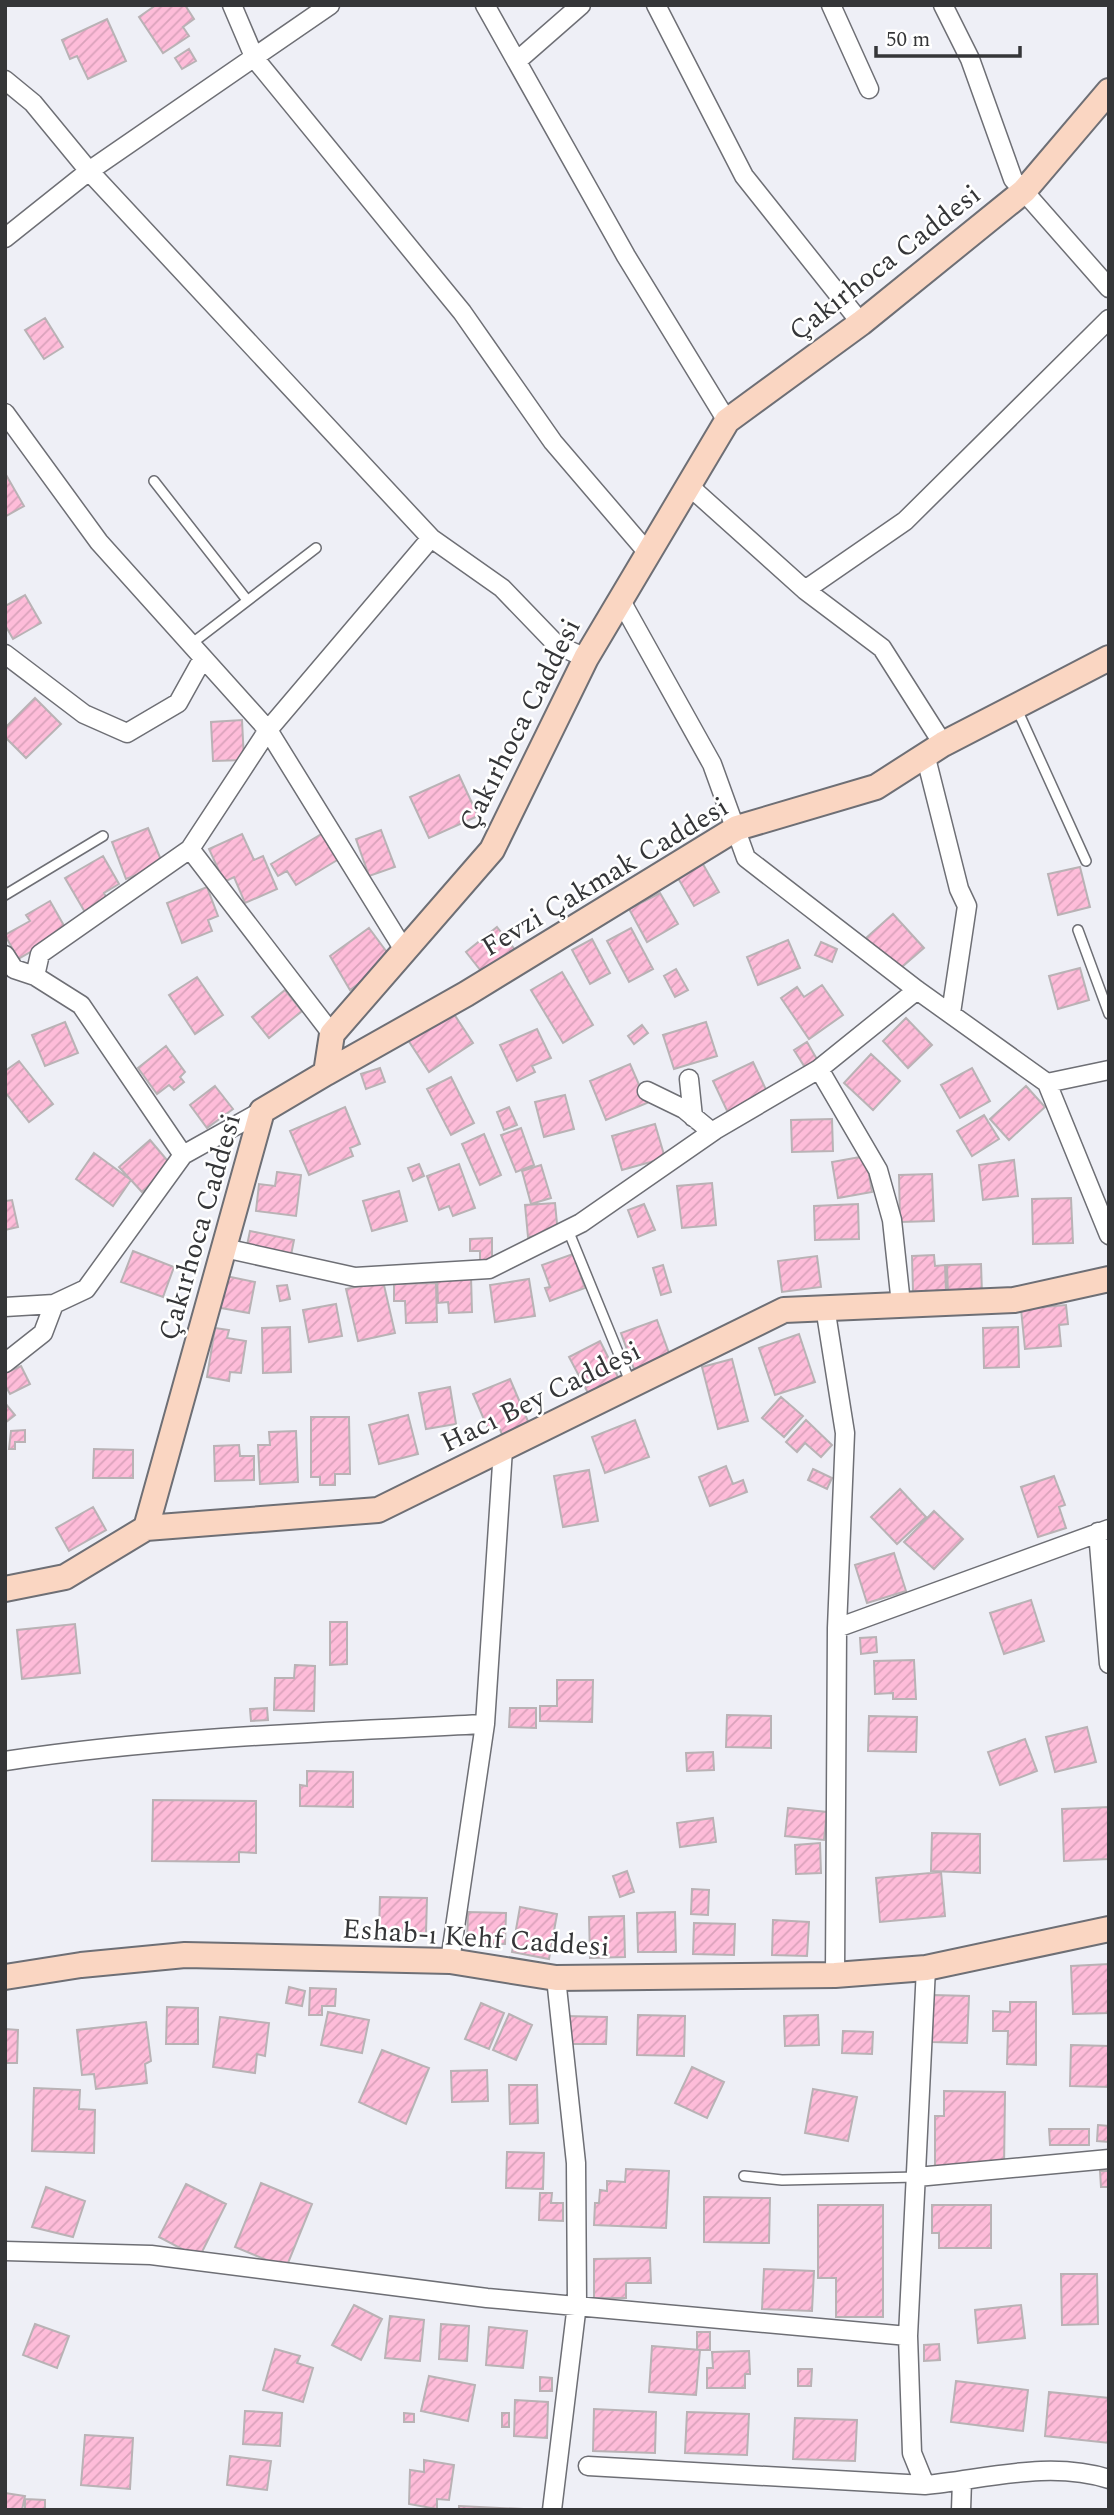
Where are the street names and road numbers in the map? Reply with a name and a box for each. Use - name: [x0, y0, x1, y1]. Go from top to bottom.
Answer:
- street label: Çakırhoca Caddesi: [779, 174, 991, 352]
- street label: Çakırhoca Caddesi: [448, 611, 592, 839]
- street label: Fevzi Çakmak Caddesi: [473, 786, 737, 968]
- street label: Çakırhoca Caddesi: [147, 1108, 253, 1346]
- street label: Hacı Bey Caddesi: [434, 1330, 648, 1464]
- street label: Eshab-ı Kehf Caddesi: [341, 1907, 611, 1969]

